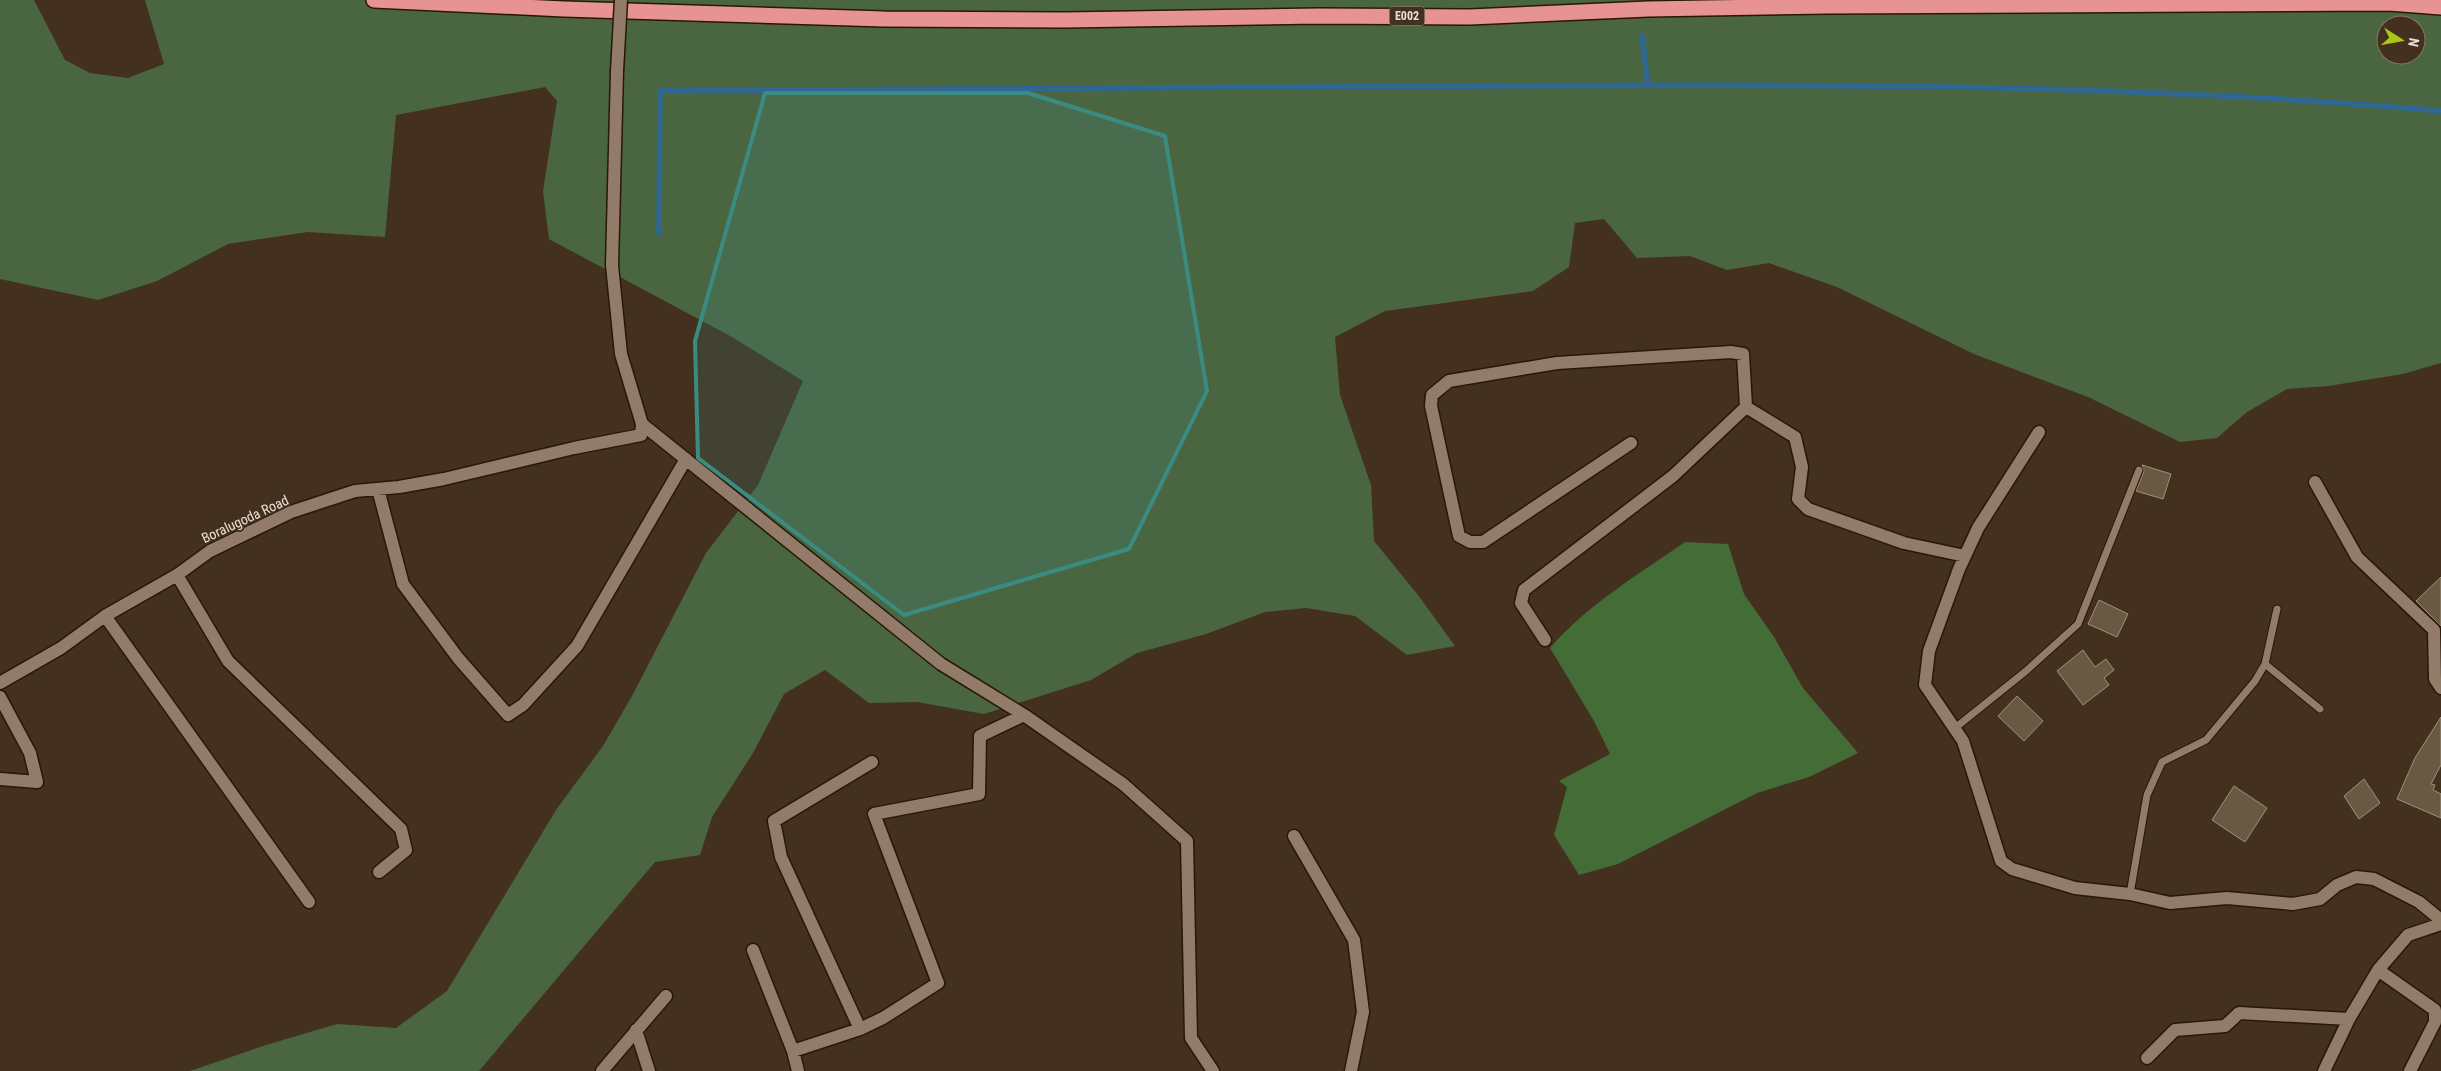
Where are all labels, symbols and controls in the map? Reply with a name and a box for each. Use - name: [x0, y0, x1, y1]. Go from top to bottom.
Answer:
- road number: E002: [1390, 7, 1424, 26]
- north arrow: [2376, 15, 2426, 65]
- text: N: [2405, 37, 2422, 48]
- street label: Boralugoda Road: [199, 492, 291, 546]

